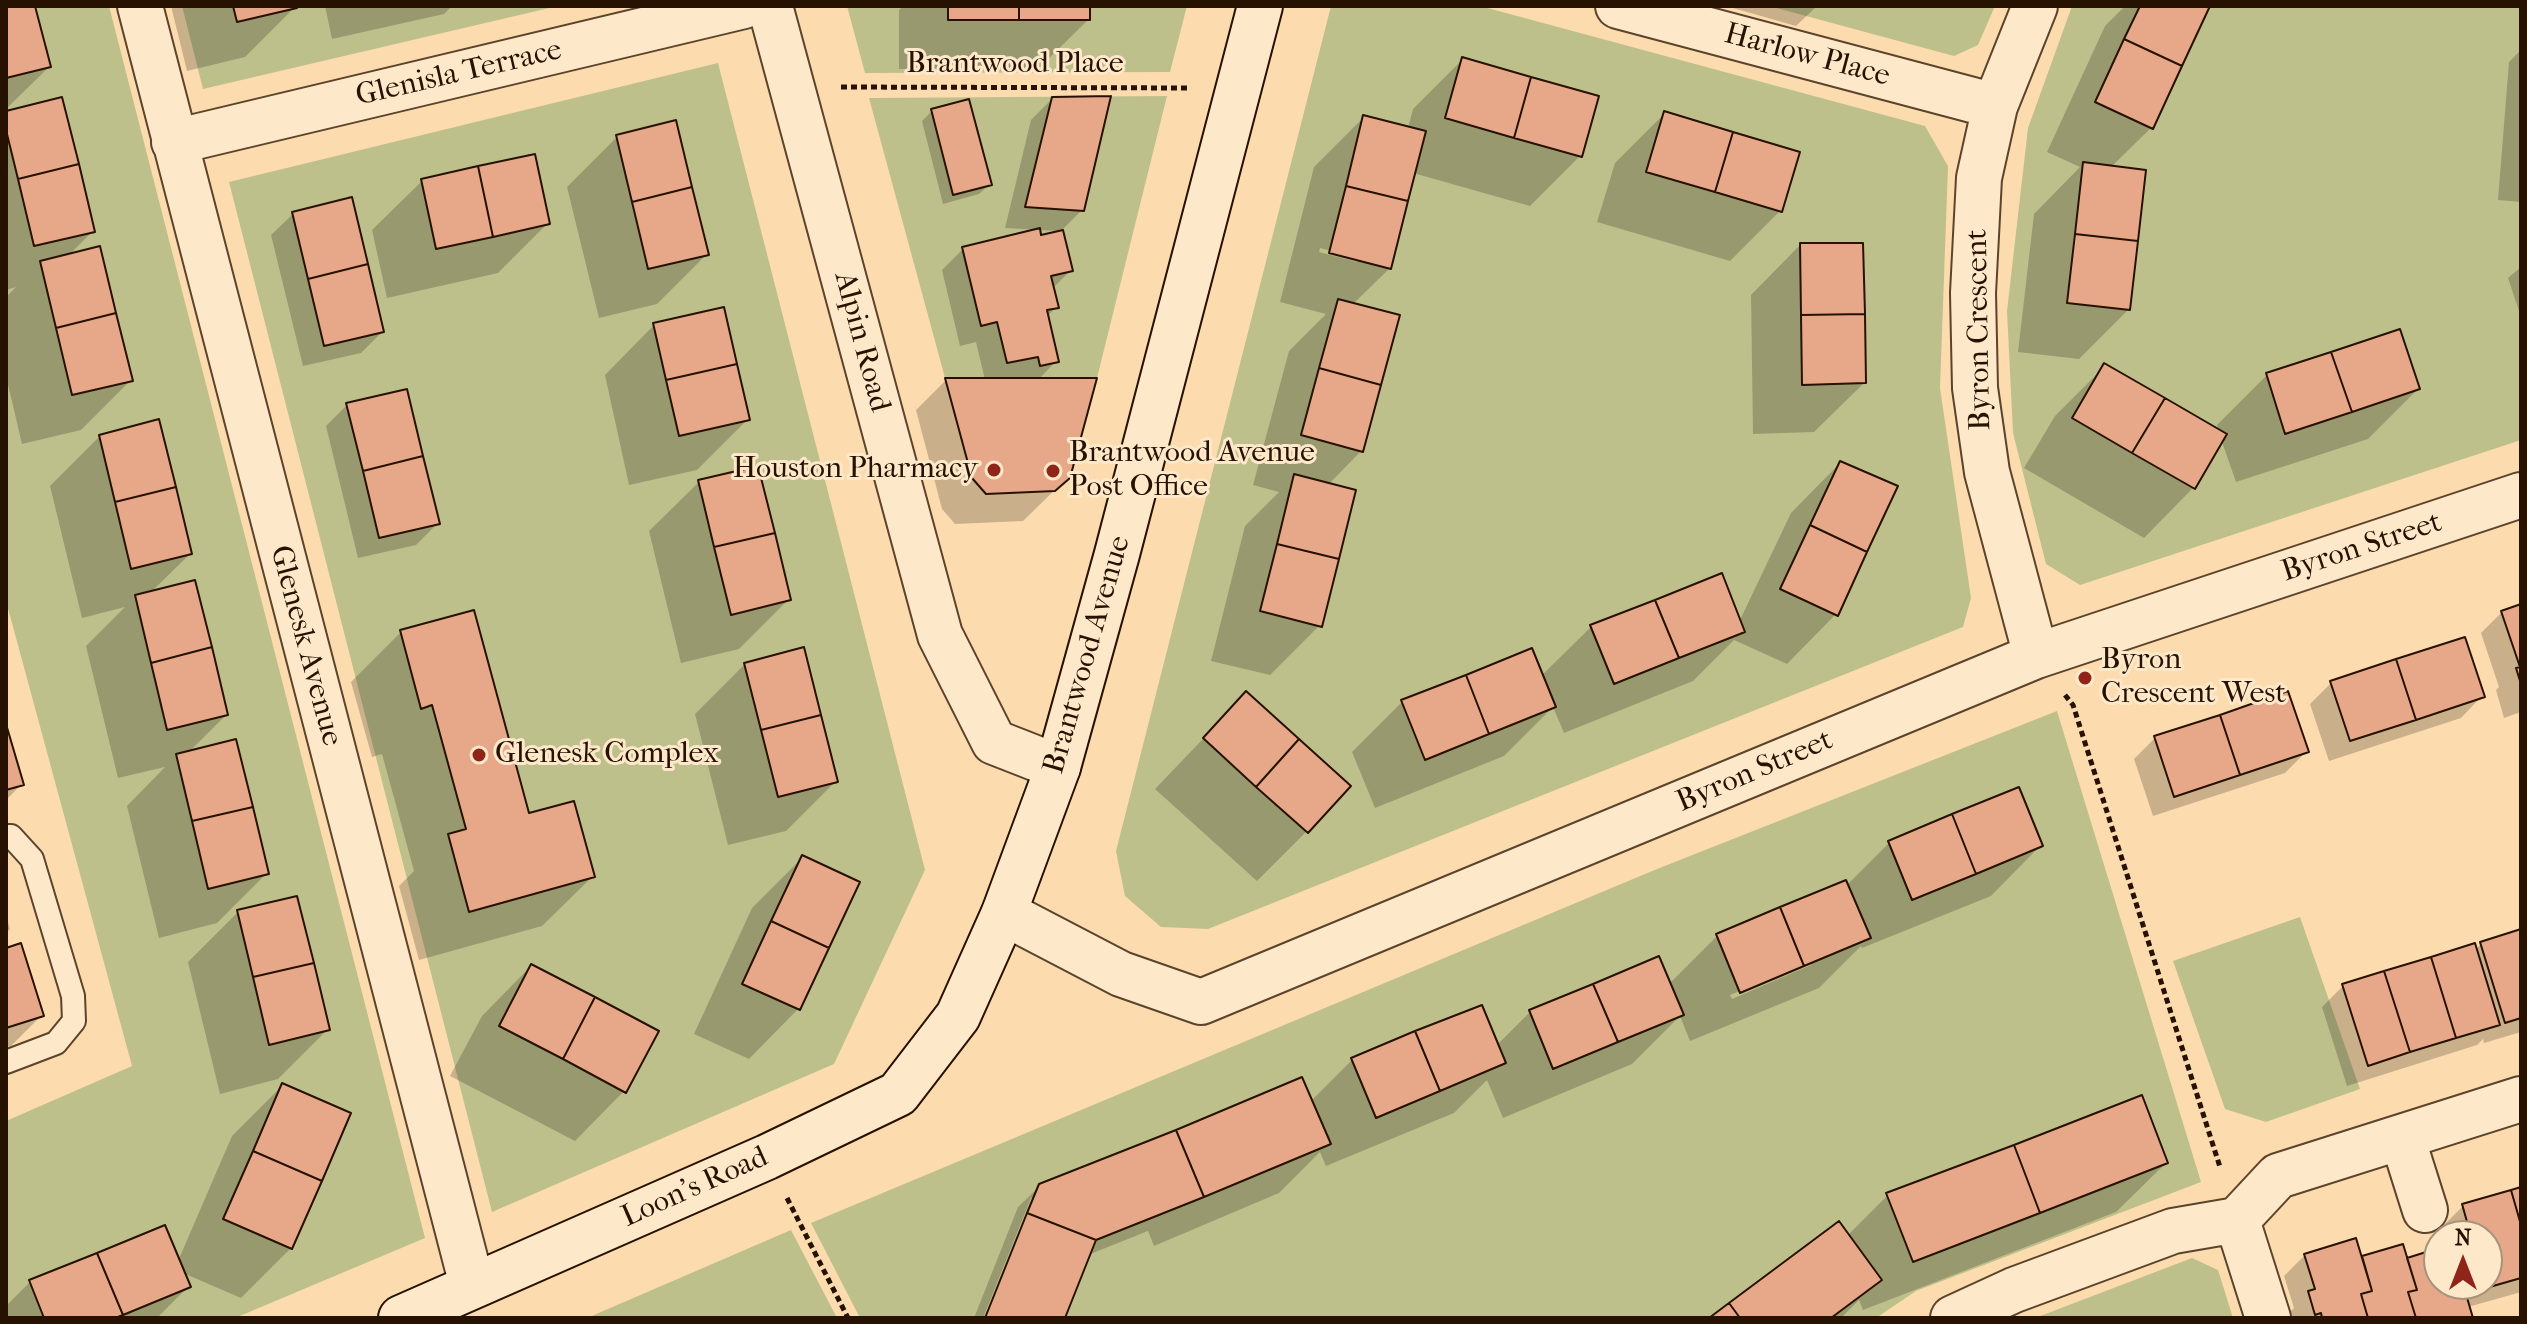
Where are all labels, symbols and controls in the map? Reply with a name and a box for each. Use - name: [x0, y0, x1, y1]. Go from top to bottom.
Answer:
- street label: Harlow Place: [1720, 17, 1894, 95]
- street label: Glenisla Terrace: [353, 33, 565, 115]
- street label: Brantwood Place: [906, 47, 1124, 83]
- street label: Byron Crescent: [1960, 229, 2000, 431]
- street label: Alpin Road: [825, 268, 897, 416]
- place label: Brantwood Avenue Post Office: [1069, 436, 1315, 506]
- place label: Houston Pharmacy: [733, 452, 978, 488]
- marker: Houston Pharmacy: [985, 461, 1003, 479]
- marker: Brantwood Avenue Post Office: [1044, 462, 1062, 480]
- street label: Byron Street: [2277, 505, 2447, 591]
- street label: Brantwood Avenue: [1037, 532, 1139, 778]
- street label: Glenesk Avenue: [261, 542, 349, 750]
- place label: Byron Crescent West: [2101, 643, 2286, 714]
- marker: Byron Crescent West: [2076, 669, 2094, 687]
- street label: Byron Street: [1672, 723, 1838, 821]
- place label: Glenesk Complex: [495, 737, 719, 773]
- marker: Glenesk Complex: [470, 746, 488, 764]
- street label: Loon's Road: [616, 1140, 774, 1236]
- north arrow: [2423, 1220, 2503, 1300]
- text: N: [2455, 1225, 2471, 1251]

